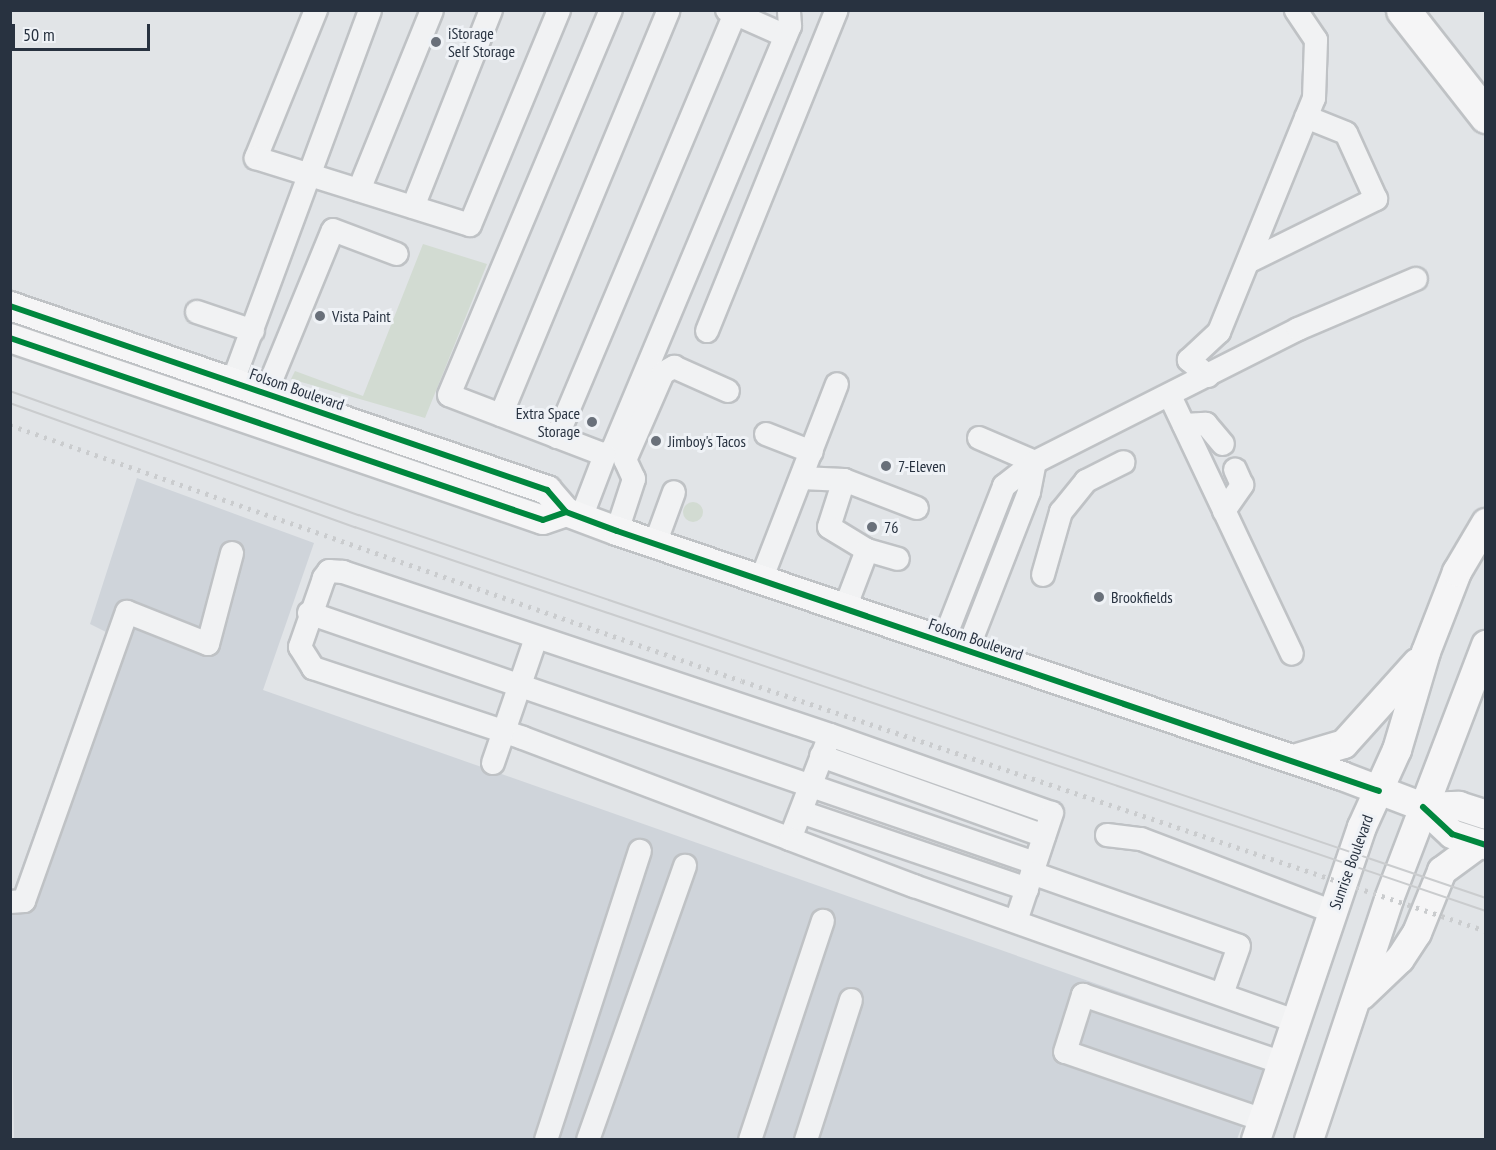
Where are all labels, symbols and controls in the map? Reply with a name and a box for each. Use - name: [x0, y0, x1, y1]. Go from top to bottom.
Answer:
- scale bar: [15, 12, 153, 50]
- text: 50 m: [23, 23, 55, 46]
- place label: iStorage Self Storage: [448, 23, 515, 61]
- marker: iStorage Self Storage: [429, 35, 443, 49]
- place label: Vista Paint: [332, 306, 391, 326]
- marker: Vista Paint: [313, 309, 327, 323]
- street label: Folsom Boulevard: [247, 364, 347, 414]
- place label: Extra Space Storage: [516, 403, 580, 441]
- marker: Extra Space Storage: [585, 415, 599, 429]
- place label: Jimboy's Tacos: [668, 431, 746, 451]
- marker: Jimboy's Tacos: [649, 434, 663, 448]
- place label: 7-Eleven: [898, 456, 946, 476]
- marker: 7-Eleven: [879, 459, 893, 473]
- place label: 76: [884, 517, 898, 537]
- marker: 76: [865, 520, 879, 534]
- place label: Brookfields: [1111, 587, 1173, 607]
- marker: Brookfields: [1092, 590, 1106, 604]
- street label: Folsom Boulevard: [926, 614, 1026, 664]
- street label: Sunrise Boulevard: [1325, 812, 1377, 912]

